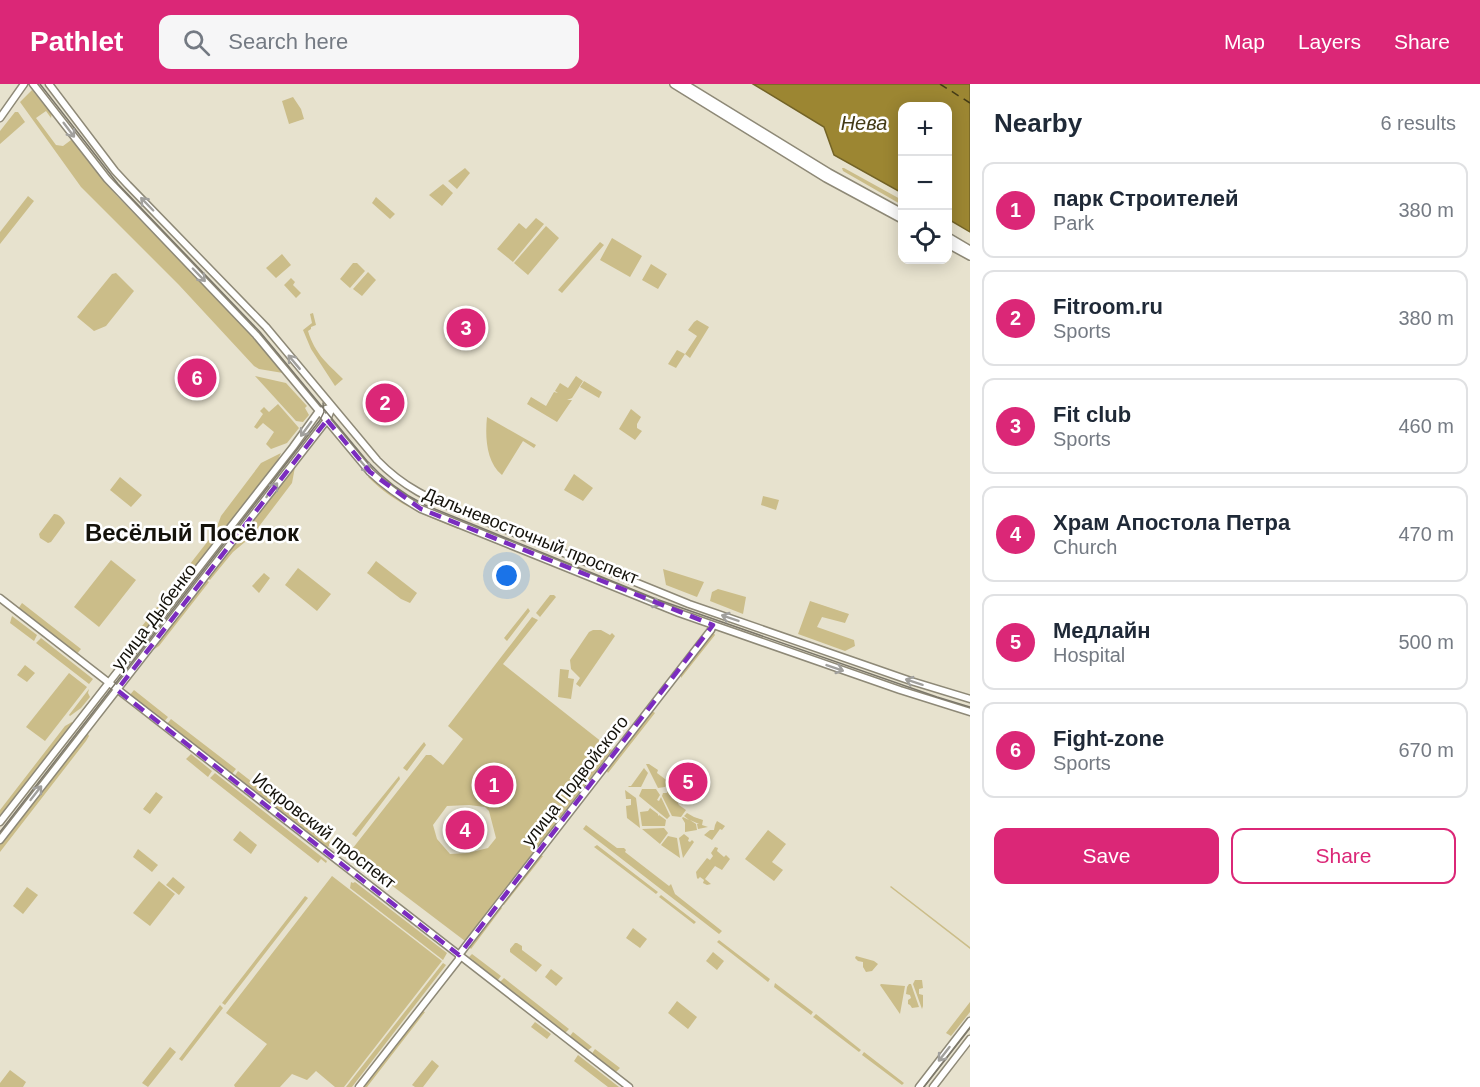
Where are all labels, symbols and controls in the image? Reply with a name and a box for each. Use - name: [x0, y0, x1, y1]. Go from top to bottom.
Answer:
- search box: [159, 15, 579, 69]
- text: Pathlet: [30, 26, 123, 57]
- icon: search: [180, 26, 213, 59]
- text: Search here: [228, 29, 348, 54]
- text: Map: [1224, 30, 1265, 53]
- text: Layers: [1298, 30, 1361, 53]
- text: Share: [1394, 30, 1450, 53]
- map controls: [898, 102, 952, 264]
- button: +: [898, 102, 952, 156]
- text: Nearby: [994, 108, 1082, 138]
- water label: Нева: [841, 112, 887, 134]
- text: 6 results: [1380, 112, 1456, 134]
- one-way arrow: [63, 122, 75, 138]
- button: −: [898, 156, 952, 210]
- text: парк Строителей: [1053, 186, 1239, 211]
- one-way arrow: [139, 197, 154, 212]
- text: 1: [1010, 199, 1021, 221]
- text: 380 m: [1398, 199, 1454, 221]
- button: locate: [898, 210, 952, 264]
- text: Park: [1053, 212, 1094, 234]
- one-way arrow: [192, 268, 207, 283]
- text: Fitroom.ru: [1053, 294, 1163, 319]
- pin: 3: [446, 306, 486, 350]
- text: 2: [1010, 307, 1021, 329]
- text: 380 m: [1398, 307, 1454, 329]
- text: Sports: [1053, 320, 1111, 342]
- one-way arrow: [288, 354, 301, 370]
- pin: 6: [178, 356, 216, 400]
- pin: 2: [366, 380, 404, 426]
- text: Fit club: [1053, 402, 1131, 427]
- text: 3: [1010, 415, 1021, 437]
- text: 460 m: [1398, 415, 1454, 437]
- one-way arrow: [300, 421, 313, 437]
- text: Sports: [1053, 428, 1111, 450]
- one-way arrow: [357, 457, 371, 472]
- one-way arrow: [265, 482, 278, 498]
- street label: Дальневосточный проспект: [421, 484, 641, 588]
- text: Храм Апостола Петра: [1053, 510, 1290, 535]
- district label: Весёлый Посёлок: [85, 519, 300, 546]
- text: 4: [1010, 523, 1021, 545]
- text: 470 m: [1398, 523, 1454, 545]
- text: Church: [1053, 536, 1117, 558]
- street label: улица Дыбенко: [108, 560, 200, 674]
- your location: [492, 561, 521, 590]
- one-way arrow: [642, 597, 660, 608]
- one-way arrow: [721, 612, 740, 623]
- text: Медлайн: [1053, 618, 1151, 643]
- text: 5: [1010, 631, 1021, 653]
- text: 500 m: [1398, 631, 1454, 653]
- text: Hospital: [1053, 644, 1125, 666]
- one-way arrow: [825, 663, 844, 674]
- one-way arrow: [905, 676, 924, 687]
- street label: улица Подвойского: [518, 712, 632, 850]
- text: Fight-zone: [1053, 726, 1164, 751]
- text: 6: [1010, 739, 1021, 761]
- text: 670 m: [1398, 739, 1454, 761]
- text: Sports: [1053, 752, 1111, 774]
- pin: 5: [668, 760, 708, 804]
- pin: 1: [474, 762, 514, 808]
- street label: Искровский проспект: [248, 769, 400, 893]
- one-way arrow: [29, 786, 42, 802]
- pin: 4: [446, 808, 484, 852]
- button: Save: [994, 828, 1219, 884]
- button: Share: [1231, 828, 1456, 884]
- one-way arrow: [938, 1046, 951, 1062]

